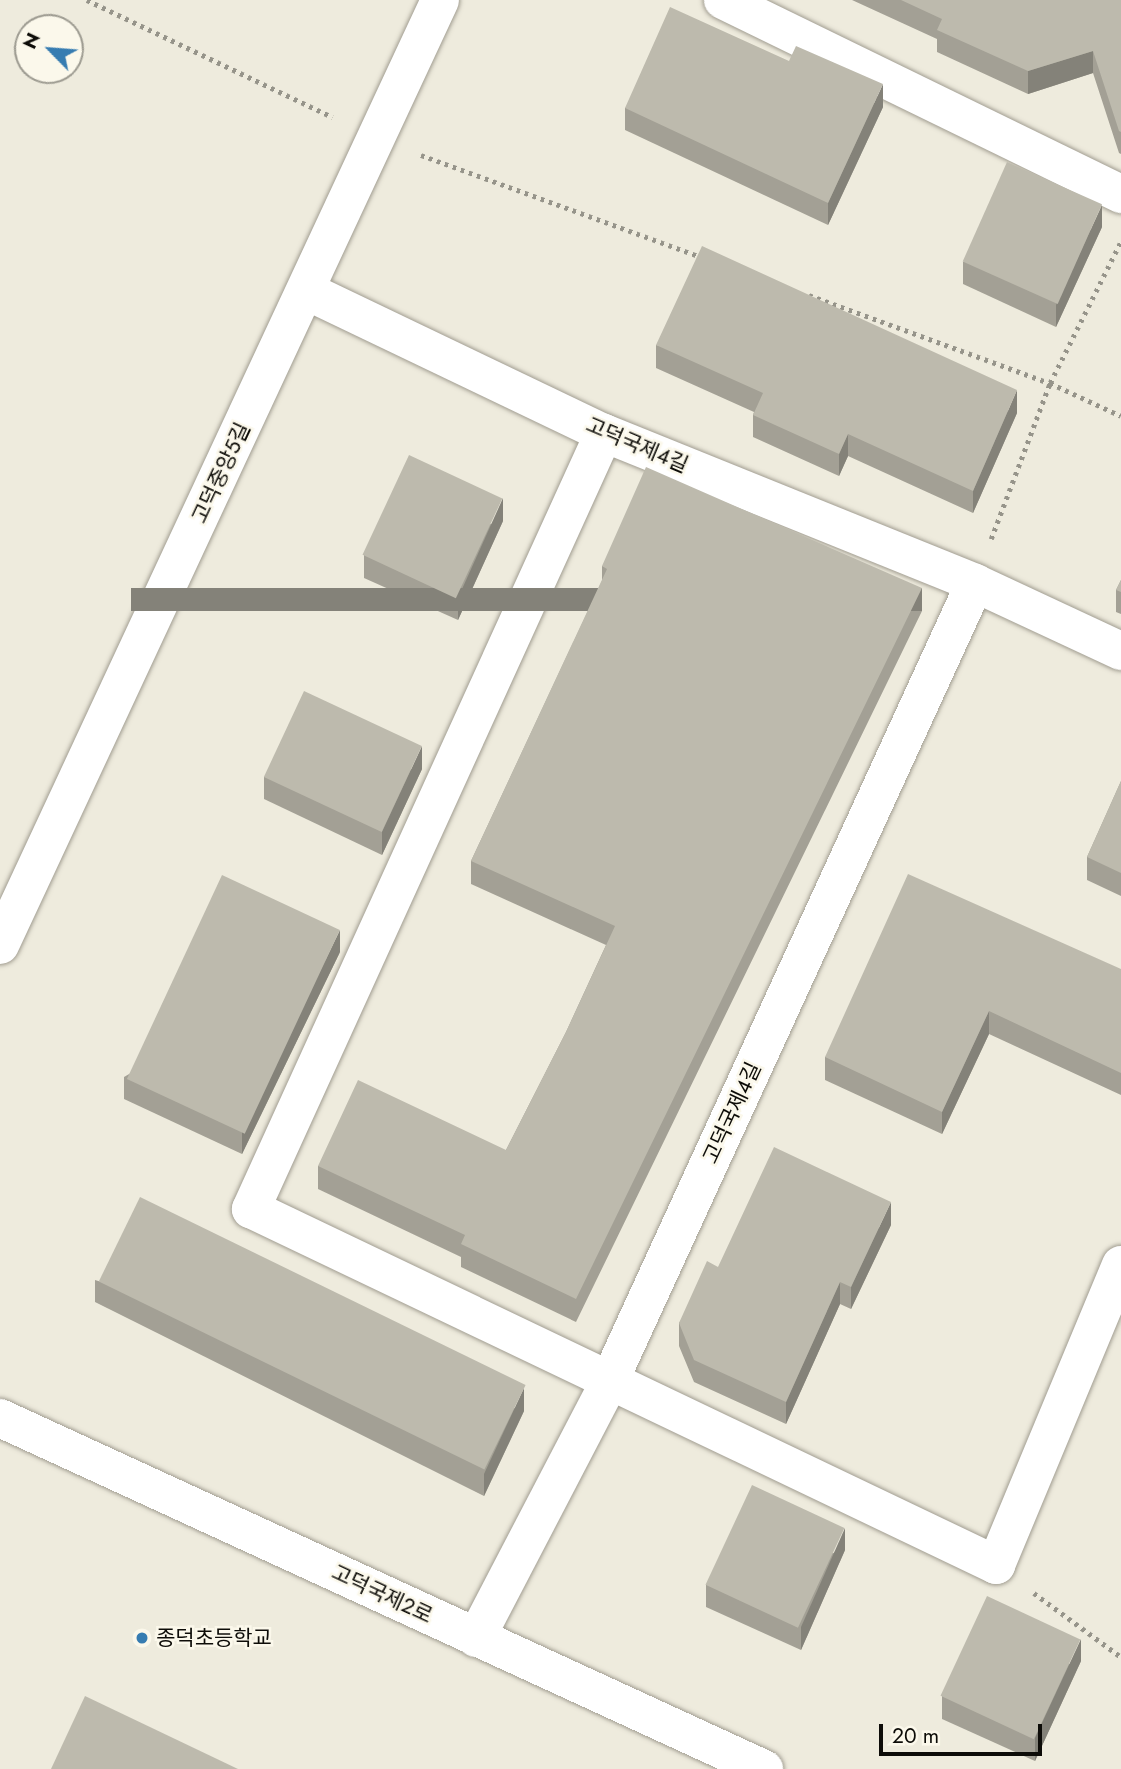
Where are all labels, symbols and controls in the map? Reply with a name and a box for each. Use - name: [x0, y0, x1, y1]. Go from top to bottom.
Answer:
- north arrow: [14, 14, 84, 84]
- text: N: [16, 28, 47, 53]
- street label: 고덕국제4길: [582, 412, 692, 478]
- street label: 고덕중앙5길: [187, 419, 255, 527]
- street label: 고덕국제4길: [698, 1058, 766, 1168]
- street label: 고덕국제2로: [327, 1560, 437, 1628]
- place label: 종덕초등학교: [156, 1625, 272, 1651]
- marker: 종덕초등학교: [134, 1630, 150, 1646]
- scale bar: [883, 1710, 1046, 1754]
- text: 20 m: [892, 1721, 939, 1751]

